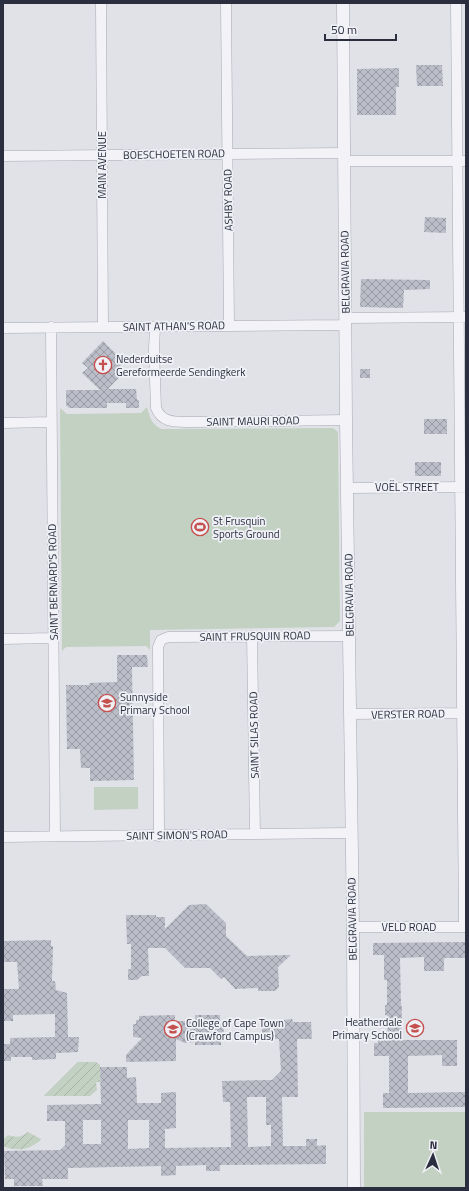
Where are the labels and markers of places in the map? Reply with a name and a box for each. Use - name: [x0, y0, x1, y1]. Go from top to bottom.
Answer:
- place label: Nederduitse Gereformeerde Sendingkerk: [116, 351, 246, 380]
- church icon: Nederduitse Gereformeerde Sendingkerk: [93, 355, 113, 375]
- place label: St Frusquin Sports Ground: [213, 513, 280, 542]
- sports icon: St Frusquin Sports Ground: [190, 517, 210, 537]
- place label: Sunnyside Primary School: [120, 689, 190, 718]
- school or university icon: Sunnyside Primary School: [97, 693, 117, 713]
- place label: Heatherdale Primary School: [332, 1014, 402, 1043]
- place label: College of Cape Town (Crawford Campus): [186, 1015, 284, 1044]
- school or university icon: Heatherdale Primary School: [405, 1018, 425, 1038]
- school or university icon: College of Cape Town (Crawford Campus): [163, 1019, 183, 1039]

